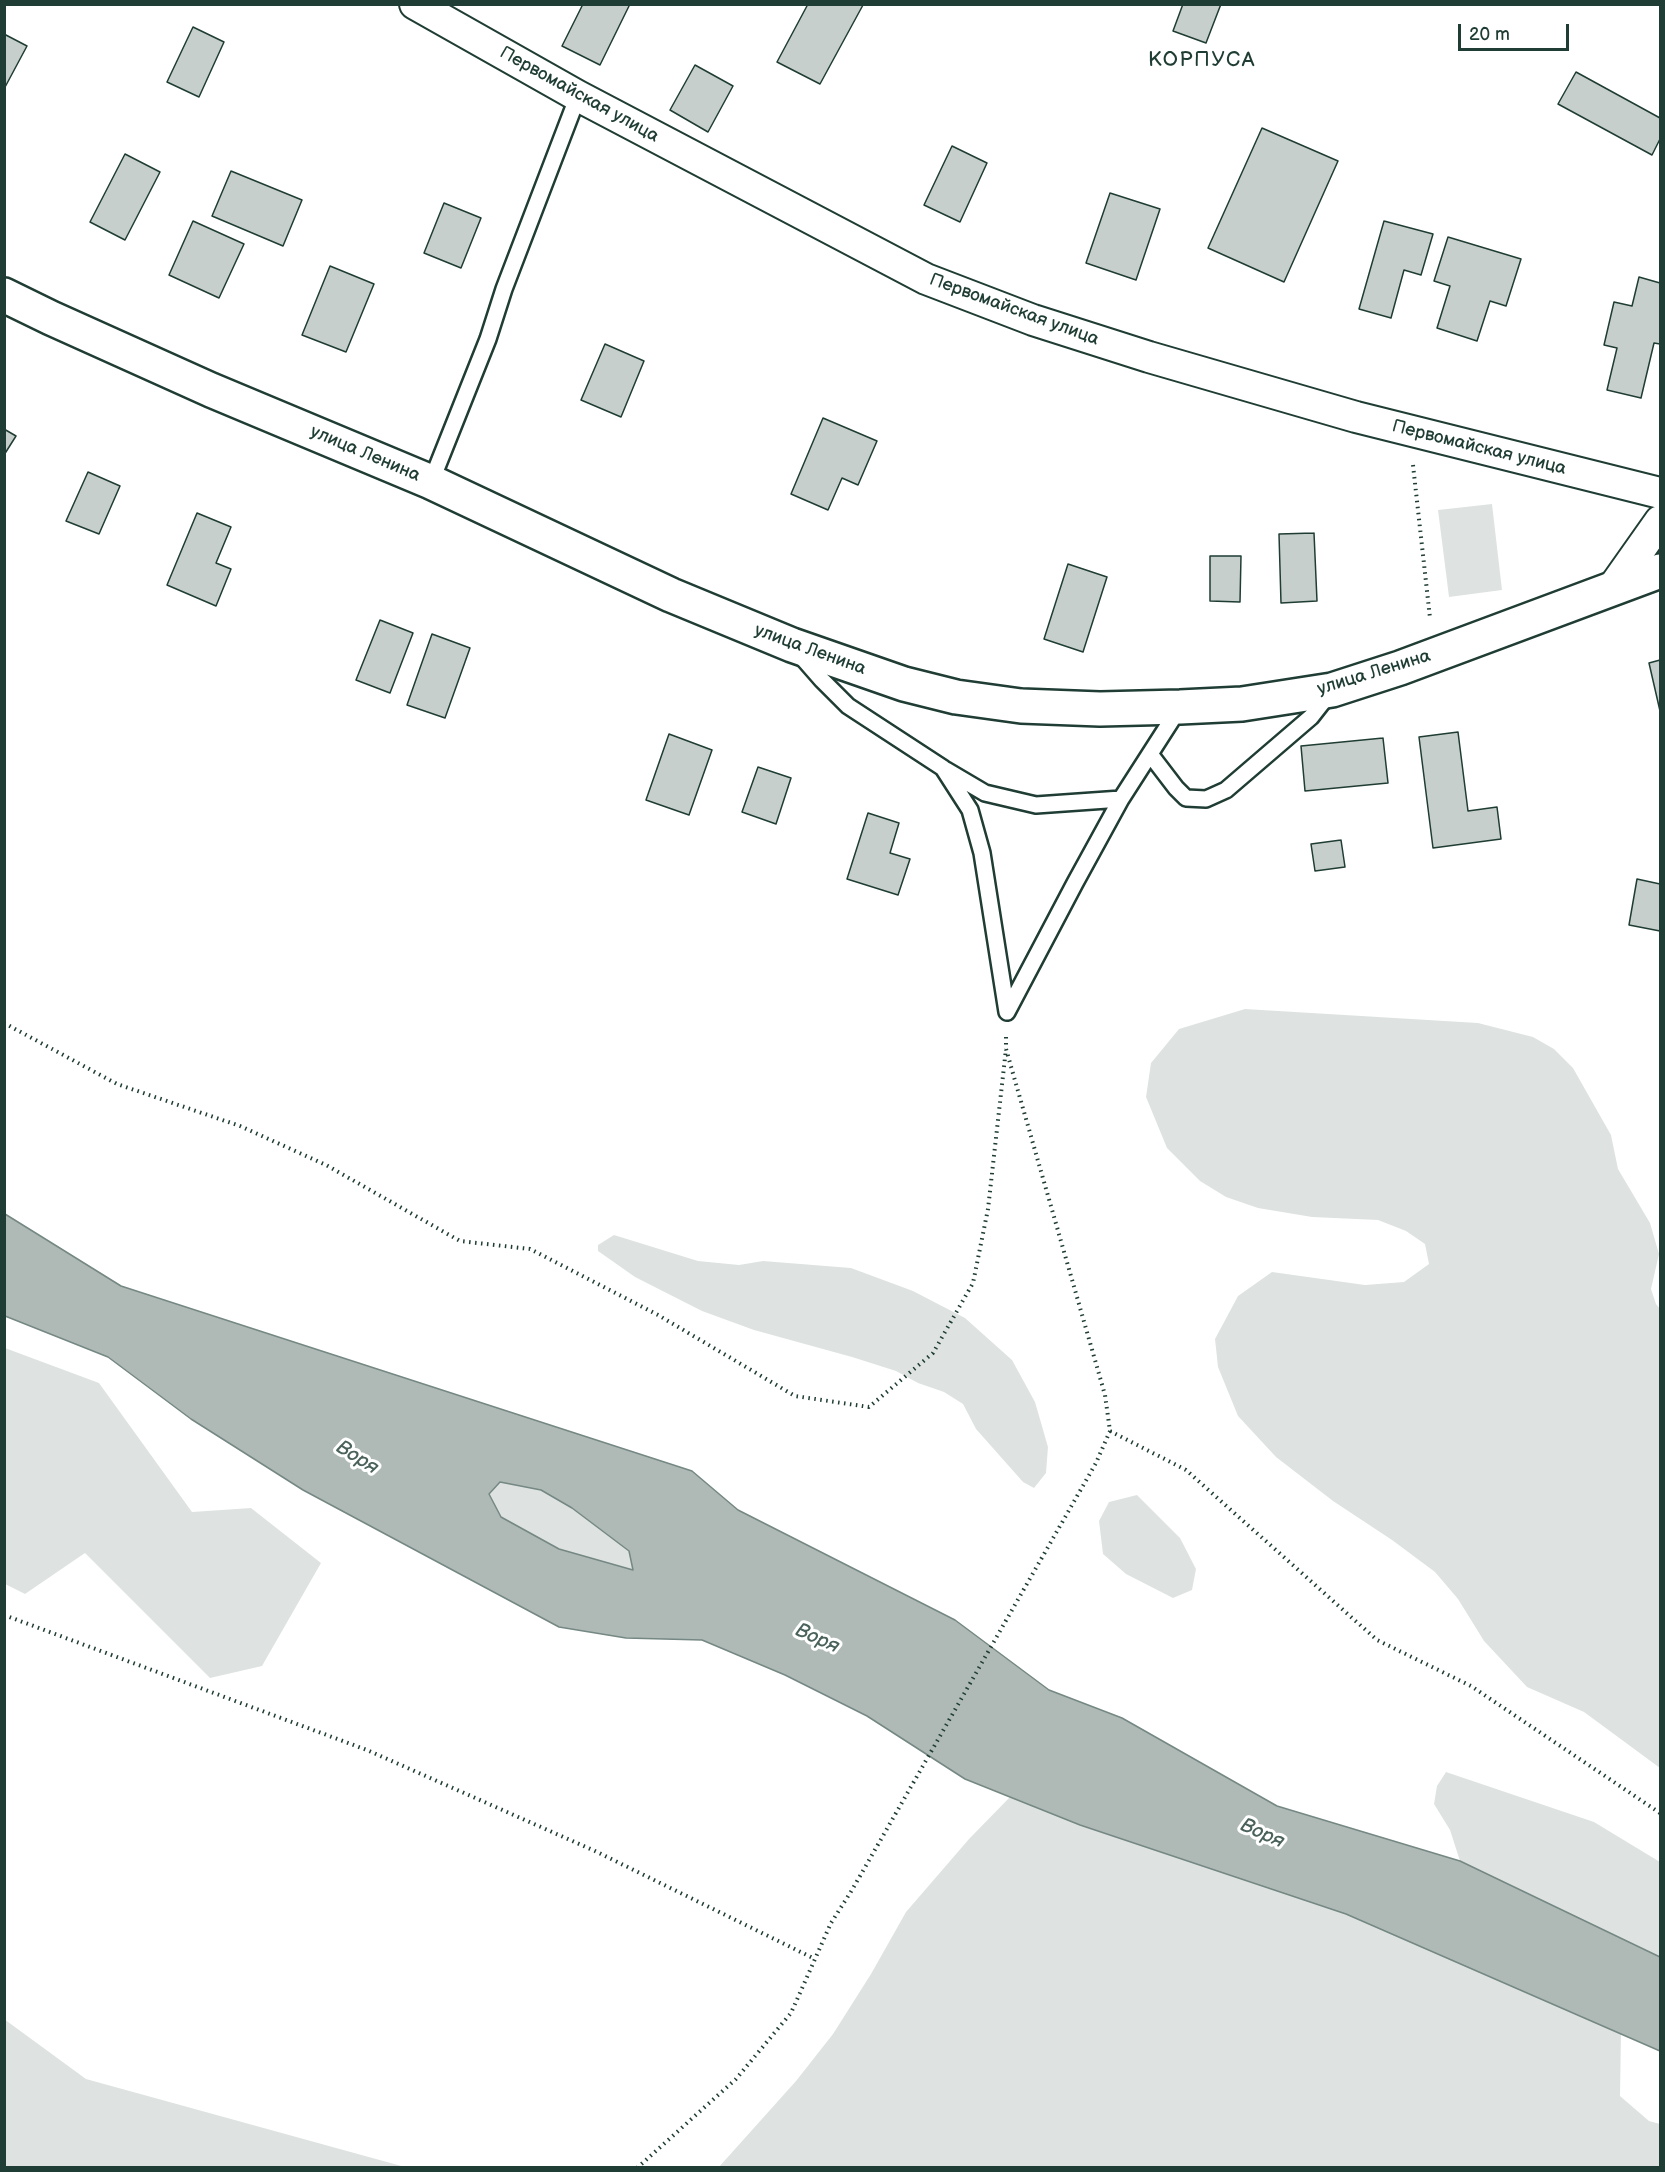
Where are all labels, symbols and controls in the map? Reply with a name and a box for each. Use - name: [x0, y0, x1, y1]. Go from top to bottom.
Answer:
- scale bar: [1461, 12, 1572, 50]
- text: 20 m: [1469, 24, 1510, 45]
- street label: Первомайская улица: [496, 42, 662, 148]
- district label: КОРПУСА: [1148, 48, 1256, 74]
- street label: Первомайская улица: [926, 269, 1102, 351]
- street label: Первомайская улица: [1390, 416, 1568, 480]
- street label: улица Ленина: [307, 421, 423, 487]
- street label: улица Ленина: [751, 620, 869, 680]
- street label: улица Ленина: [1315, 646, 1433, 700]
- water label: Воря: [331, 1436, 383, 1480]
- water label: Воря: [791, 1619, 843, 1659]
- water label: Воря: [1236, 1814, 1288, 1854]

